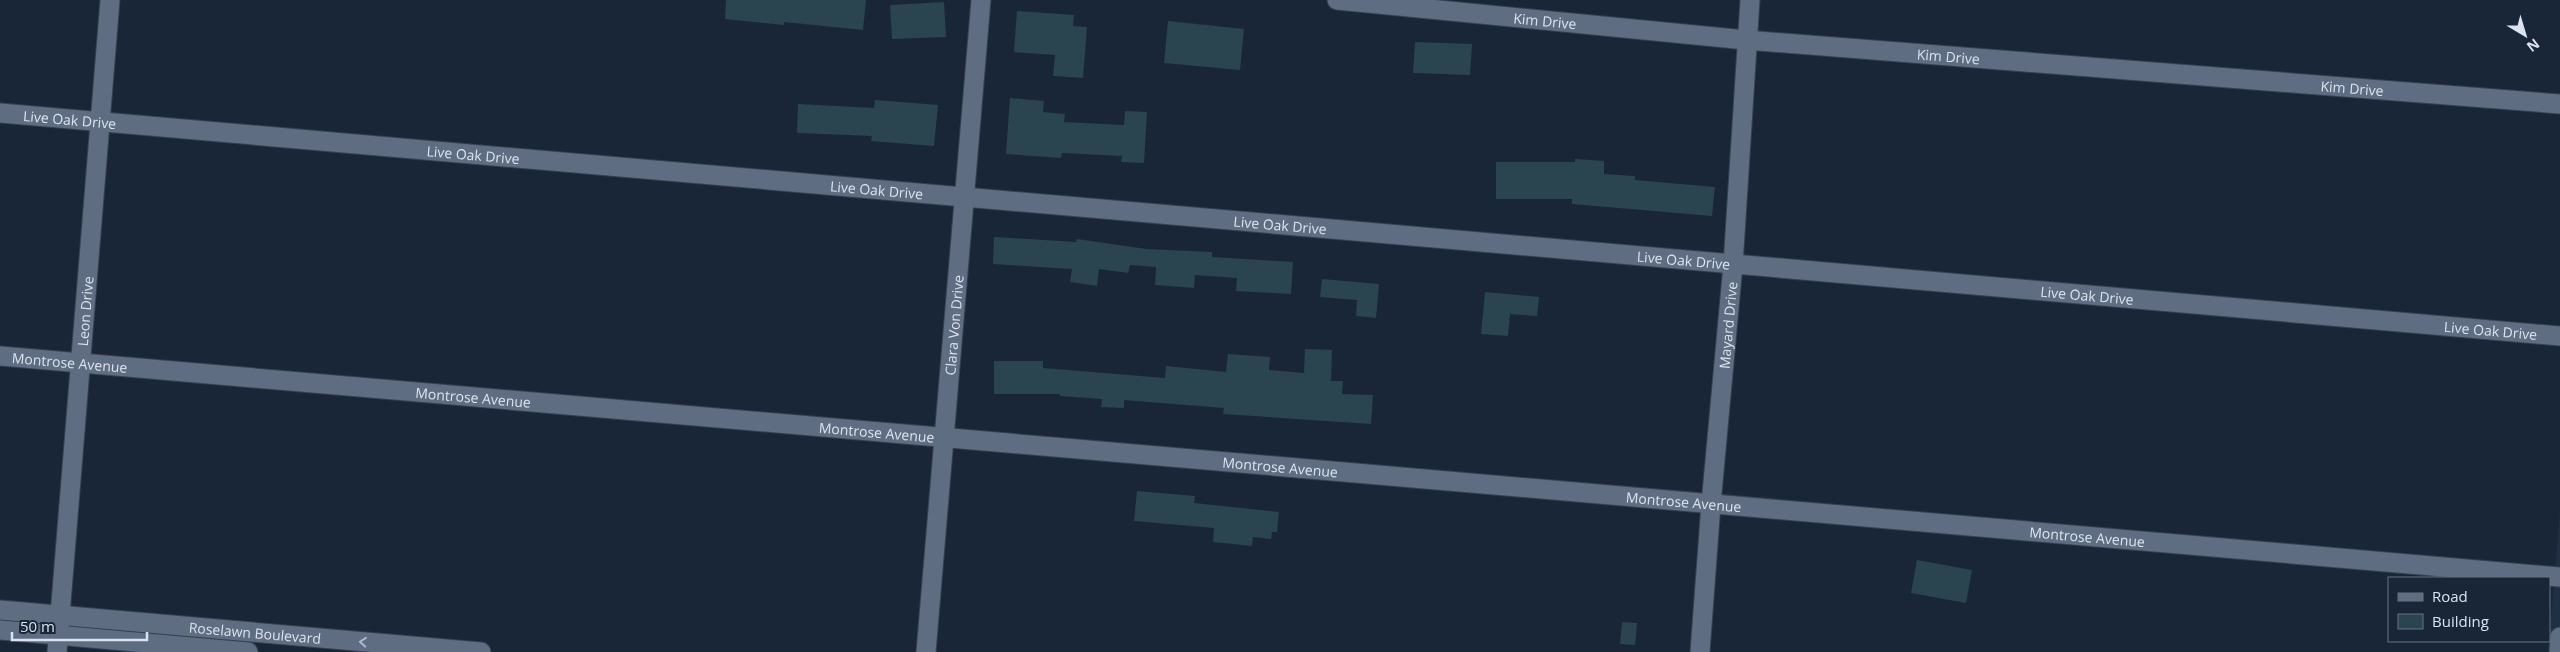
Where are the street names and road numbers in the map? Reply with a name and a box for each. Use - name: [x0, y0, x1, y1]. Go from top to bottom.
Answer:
- street label: Kim Drive: [1513, 8, 1577, 33]
- street label: Kim Drive: [1916, 44, 1981, 68]
- street label: Kim Drive: [2320, 76, 2384, 100]
- street label: Live Oak Drive: [22, 106, 117, 133]
- street label: Live Oak Drive: [426, 141, 521, 168]
- street label: Live Oak Drive: [829, 176, 924, 203]
- street label: Live Oak Drive: [1233, 211, 1328, 238]
- street label: Live Oak Drive: [1636, 246, 1731, 273]
- street label: Clara Von Drive: [940, 274, 967, 376]
- street label: Leon Drive: [72, 275, 97, 347]
- street label: Mayard Drive: [1714, 281, 1741, 370]
- street label: Live Oak Drive: [2040, 281, 2135, 308]
- street label: Live Oak Drive: [2443, 316, 2538, 343]
- street label: Montrose Avenue: [11, 348, 128, 376]
- street label: Montrose Avenue: [415, 382, 532, 411]
- street label: Montrose Avenue: [818, 417, 935, 446]
- street label: Montrose Avenue: [1222, 452, 1339, 481]
- street label: Montrose Avenue: [1625, 487, 1742, 516]
- street label: Montrose Avenue: [2029, 522, 2146, 551]
- street label: Roselawn Boulevard: [188, 617, 322, 648]

